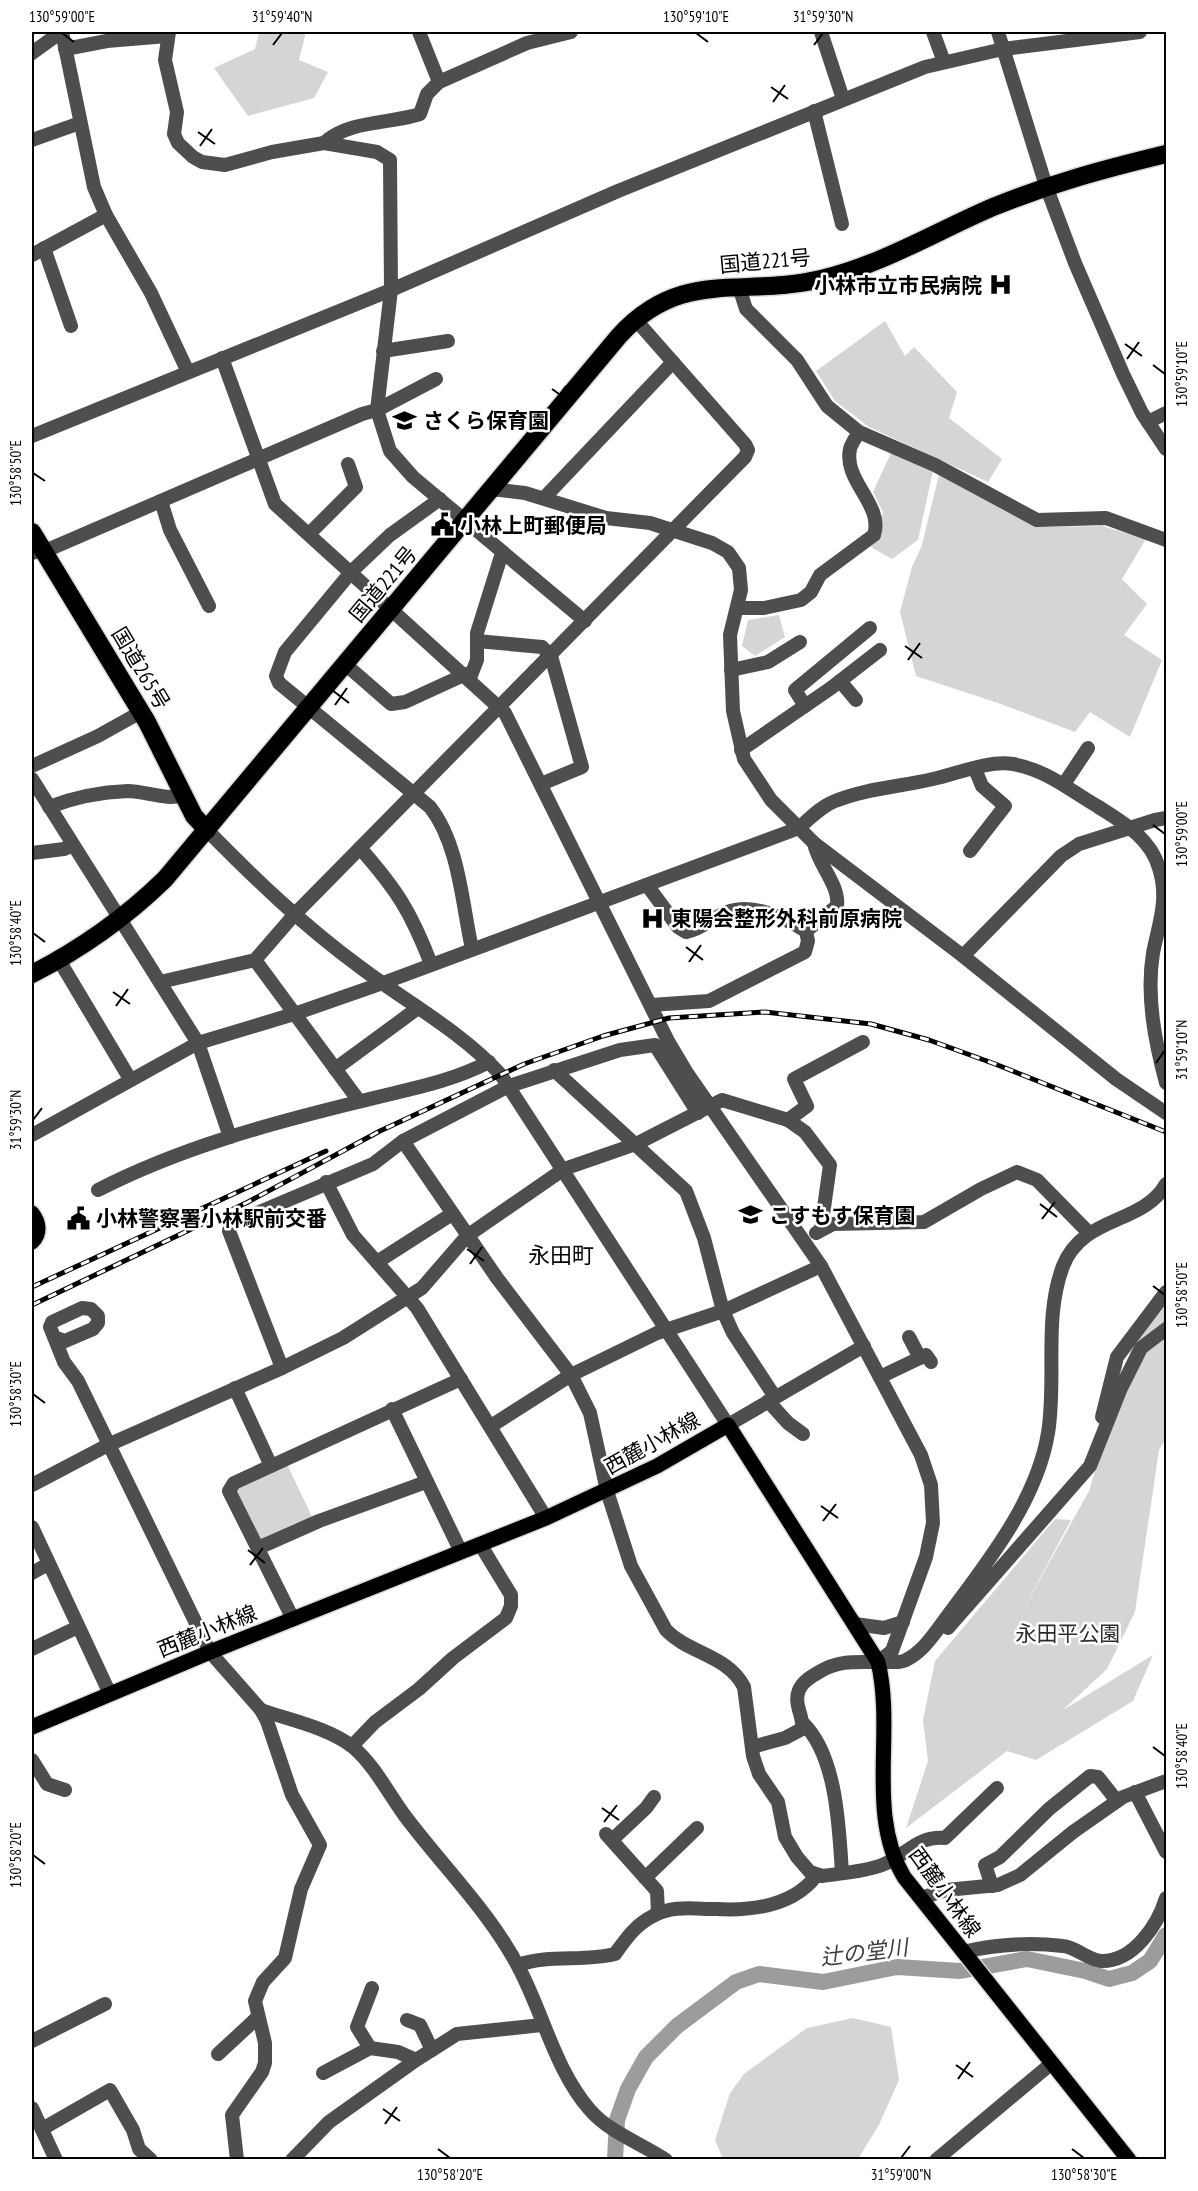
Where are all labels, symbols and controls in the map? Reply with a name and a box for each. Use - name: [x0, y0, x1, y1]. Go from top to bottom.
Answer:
- text: 130°59'00"E: [29, 7, 95, 26]
- text: 31°59'40"N: [252, 7, 312, 26]
- text: 130°59'10"E: [663, 7, 729, 26]
- text: 31°59'30"N: [793, 7, 853, 26]
- street label: 国道221号: [718, 244, 812, 278]
- place label: 小林市立市民病院: [814, 272, 982, 299]
- hospital icon: 小林市立市民病院: [987, 272, 1013, 298]
- text: 130°59'10"E: [1172, 341, 1191, 407]
- school or university icon: さくら保育園: [392, 407, 418, 433]
- place label: さくら保育園: [423, 407, 549, 434]
- text: 130°58'50"E: [6, 440, 25, 506]
- public building icon: 小林上町郵便局: [429, 512, 455, 538]
- place label: 小林上町郵便局: [460, 512, 607, 539]
- street label: 国道221号: [343, 540, 423, 628]
- street label: 国道265号: [106, 622, 176, 714]
- text: 130°59'00"E: [1172, 801, 1191, 867]
- text: 130°58'40"E: [6, 900, 25, 966]
- hospital icon: 東陽会整形外科前原病院: [640, 905, 666, 931]
- place label: 東陽会整形外科前原病院: [671, 905, 902, 932]
- text: 31°59'10"N: [1172, 1020, 1191, 1080]
- text: 31°59'30"N: [6, 1090, 25, 1150]
- school or university icon: こすもす保育園: [738, 1202, 764, 1228]
- place label: こすもす保育園: [769, 1202, 916, 1229]
- public building icon: 小林警察署小林駅前交番: [65, 1205, 91, 1231]
- place label: 小林警察署小林駅前交番: [96, 1205, 327, 1232]
- district label: 永田町: [528, 1241, 594, 1269]
- text: 130°58'50"E: [1172, 1262, 1191, 1328]
- text: 130°58'30"E: [6, 1361, 25, 1427]
- street label: 西麓小林線: [600, 1406, 704, 1480]
- street label: 西麓小林線: [153, 1599, 261, 1663]
- park label: 永田平公園: [1016, 1620, 1121, 1647]
- text: 130°58'40"E: [1172, 1723, 1191, 1789]
- text: 130°58'20"E: [6, 1822, 25, 1888]
- street label: 西麓小林線: [903, 1842, 987, 1942]
- water label: 辻の堂川: [819, 1932, 911, 1971]
- text: 130°58'20"E: [417, 2165, 483, 2184]
- text: 31°59'00"N: [871, 2165, 931, 2184]
- text: 130°58'30"E: [1051, 2165, 1117, 2184]

